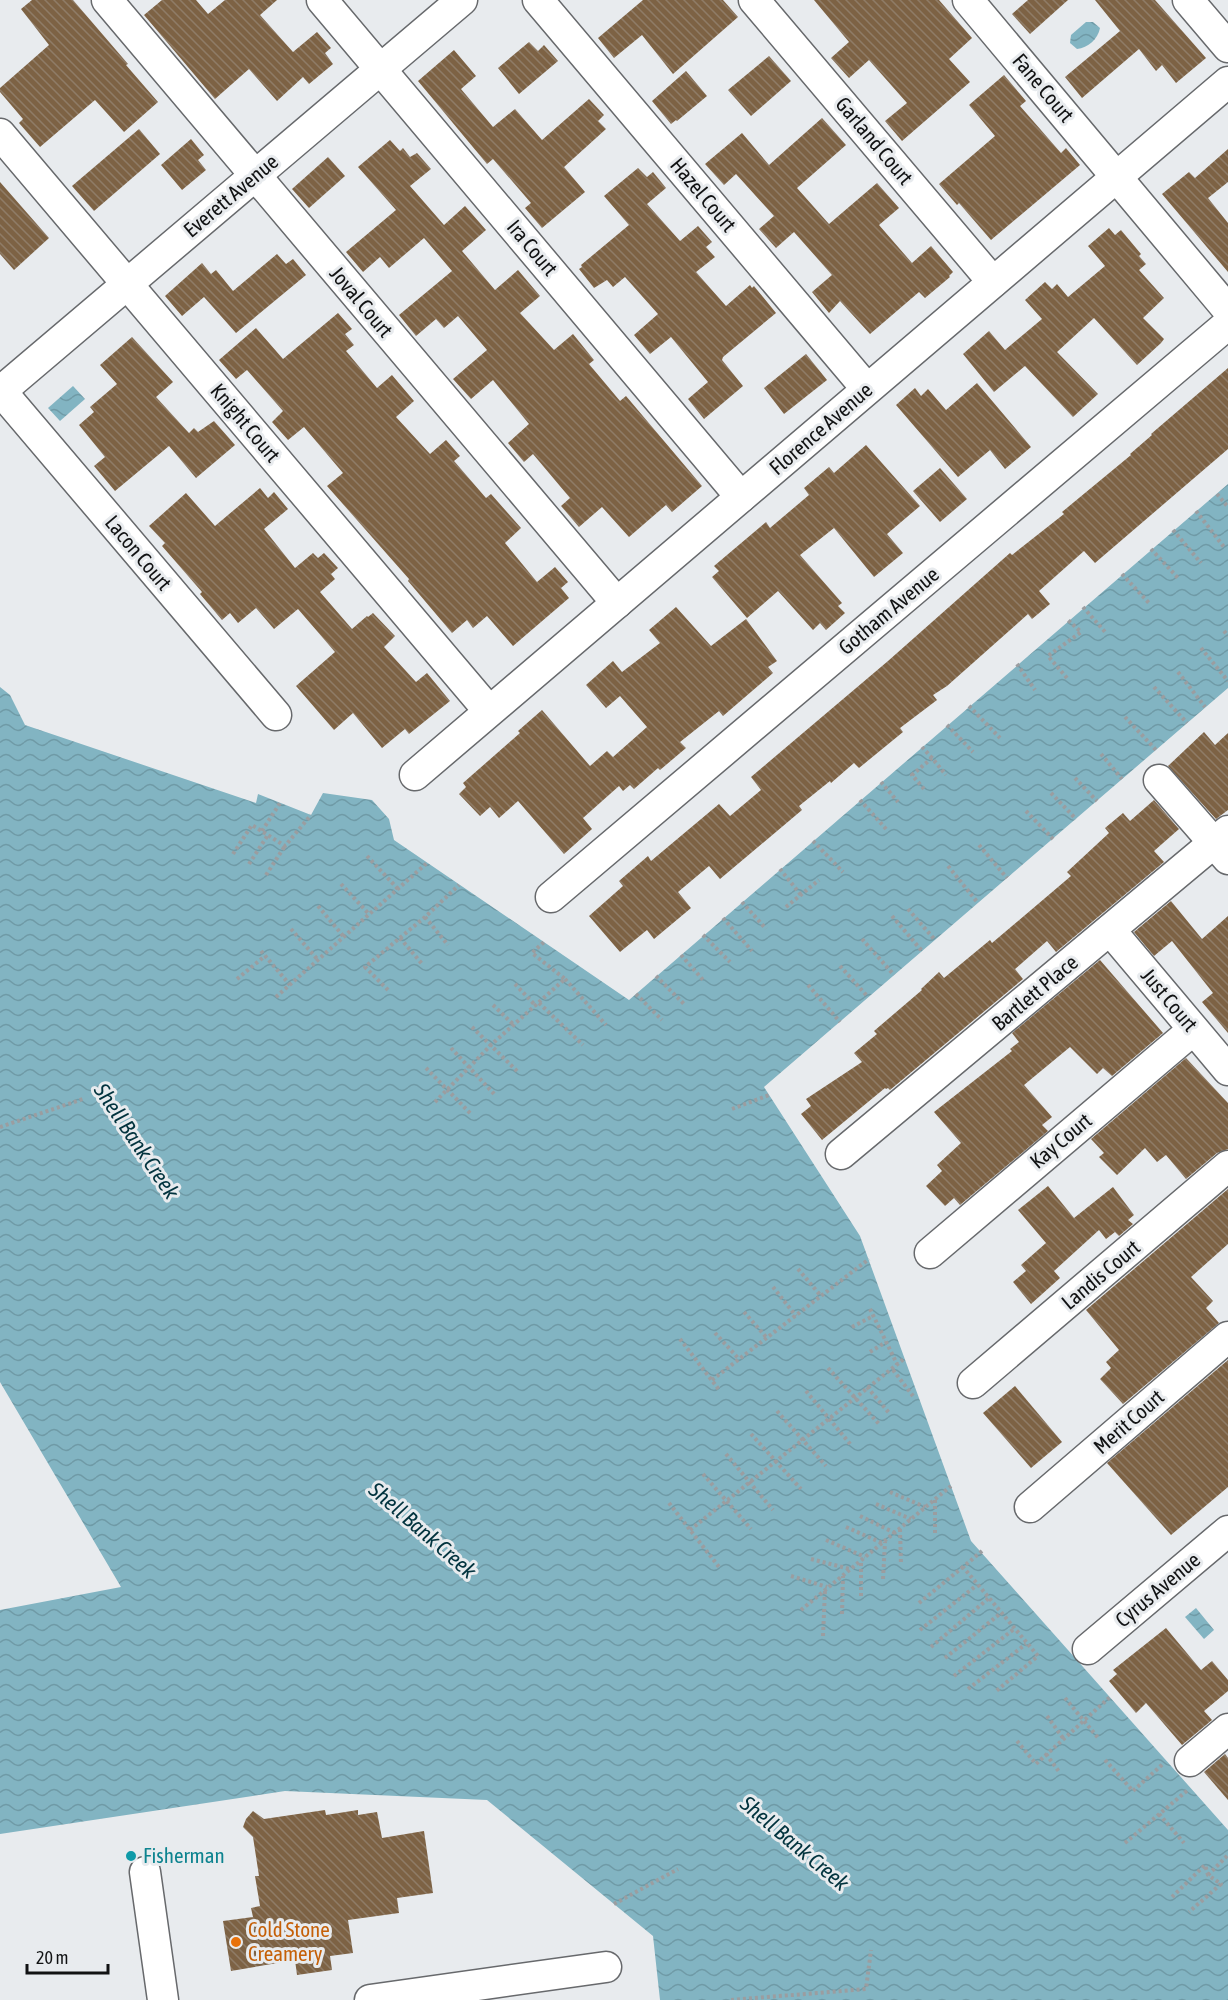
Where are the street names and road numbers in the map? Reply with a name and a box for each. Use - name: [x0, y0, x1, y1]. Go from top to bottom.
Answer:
- street label: Fane Court: [1008, 48, 1079, 126]
- street label: Garland Court: [831, 92, 918, 189]
- street label: Everett Avenue: [178, 149, 282, 242]
- street label: Hazel Court: [666, 153, 741, 236]
- street label: Ira Court: [503, 215, 563, 280]
- street label: Joval Court: [325, 261, 398, 341]
- street label: Florence Avenue: [764, 377, 876, 479]
- street label: Knight Court: [206, 378, 285, 466]
- street label: Lacon Court: [101, 510, 177, 595]
- street label: Gotham Avenue: [833, 561, 943, 659]
- street label: Bartlett Place: [987, 949, 1082, 1035]
- street label: Just Court: [1137, 963, 1203, 1036]
- street label: Kay Court: [1025, 1108, 1096, 1173]
- street label: Landis Court: [1056, 1235, 1144, 1314]
- street label: Merit Court: [1088, 1384, 1168, 1458]
- street label: Cyrus Avenue: [1110, 1547, 1204, 1631]

